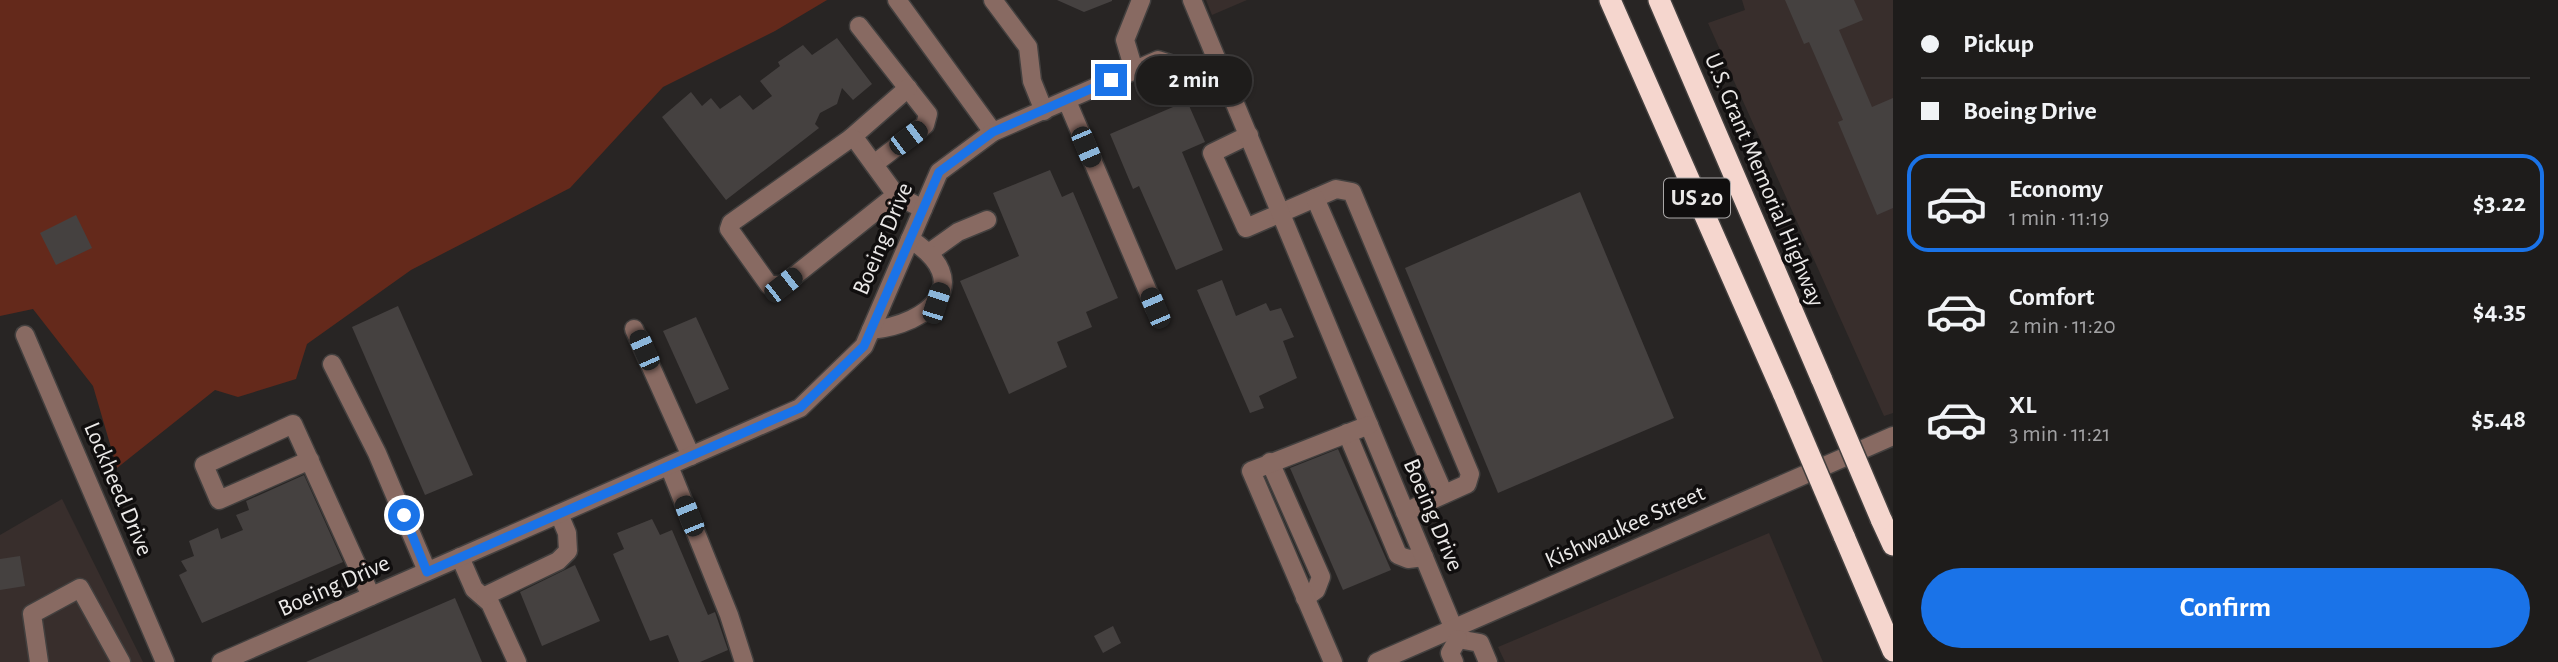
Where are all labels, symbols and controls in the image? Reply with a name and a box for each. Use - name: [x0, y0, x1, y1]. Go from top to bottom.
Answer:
- text: Pickup: [1963, 31, 2034, 57]
- street label: U.S. Grant Memorial Highway: [1700, 50, 1828, 310]
- callout: 2 min: [1136, 56, 1251, 104]
- route end: [1095, 64, 1127, 96]
- text: 2 min: [1168, 69, 1220, 92]
- text: Boeing Drive: [1963, 98, 2097, 124]
- car: [885, 117, 932, 159]
- car: [1069, 124, 1104, 170]
- icon: car: [1925, 172, 1988, 235]
- text: Economy: [2009, 176, 2103, 202]
- road number: US 20: [1664, 178, 1730, 218]
- street label: Boeing Drive: [849, 179, 917, 299]
- text: $3.22: [2473, 190, 2526, 216]
- text: 1 min · 11:19: [2009, 207, 2109, 230]
- car: [760, 264, 807, 306]
- car: [920, 280, 953, 326]
- icon: car: [1925, 280, 1988, 343]
- text: Comfort: [2009, 284, 2094, 310]
- car: [1138, 285, 1173, 331]
- text: $4.35: [2473, 298, 2526, 324]
- text: 2 min · 11:20: [2009, 315, 2116, 338]
- car: [626, 327, 663, 373]
- icon: car: [1925, 388, 1988, 451]
- text: XL: [2009, 392, 2036, 418]
- text: $5.48: [2471, 406, 2526, 432]
- street label: Lockheed Drive: [79, 419, 157, 559]
- text: 3 min · 11:21: [2009, 423, 2110, 446]
- street label: Boeing Drive: [1399, 455, 1467, 575]
- street label: Kishwaukee Street: [1542, 481, 1709, 573]
- car: [672, 493, 707, 539]
- route start: [388, 499, 420, 531]
- street label: Boeing Drive: [275, 551, 393, 621]
- button: Confirm: [1921, 568, 2530, 648]

